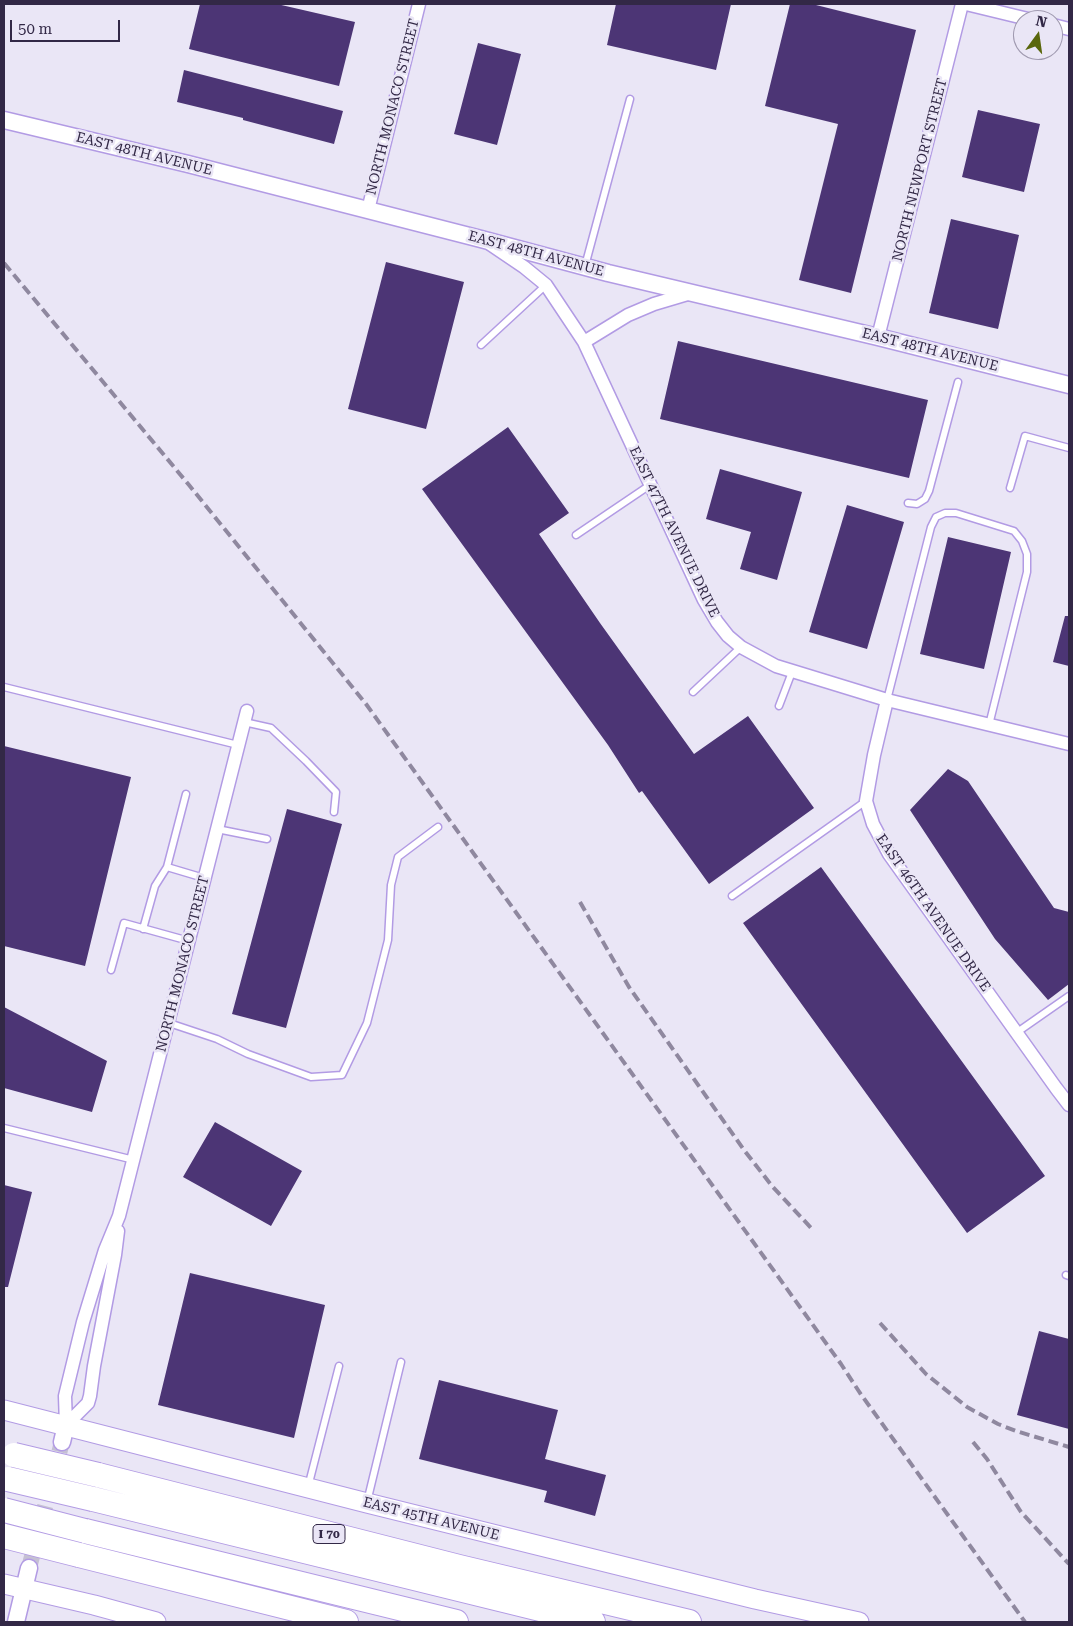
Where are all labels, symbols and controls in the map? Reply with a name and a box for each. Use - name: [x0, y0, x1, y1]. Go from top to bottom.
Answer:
- scale bar: [12, 10, 122, 42]
- north arrow: [1013, 10, 1063, 60]
- text: N: [1034, 12, 1049, 30]
- street label: NORTH MONACO STREET: [363, 17, 423, 197]
- text: 50 m: [18, 20, 52, 38]
- street label: NORTH NEWPORT STREET: [889, 77, 951, 263]
- street label: EAST 48TH AVENUE: [74, 129, 214, 179]
- street label: EAST 48TH AVENUE: [466, 228, 606, 280]
- street label: EAST 48TH AVENUE: [860, 325, 1000, 375]
- street label: EAST 47TH AVENUE DRIVE: [625, 444, 723, 620]
- street label: EAST 46TH AVENUE DRIVE: [872, 831, 994, 995]
- street label: NORTH MONACO STREET: [153, 874, 213, 1054]
- street label: EAST 45TH AVENUE: [361, 1494, 501, 1544]
- road number: I 70: [313, 1525, 345, 1544]

